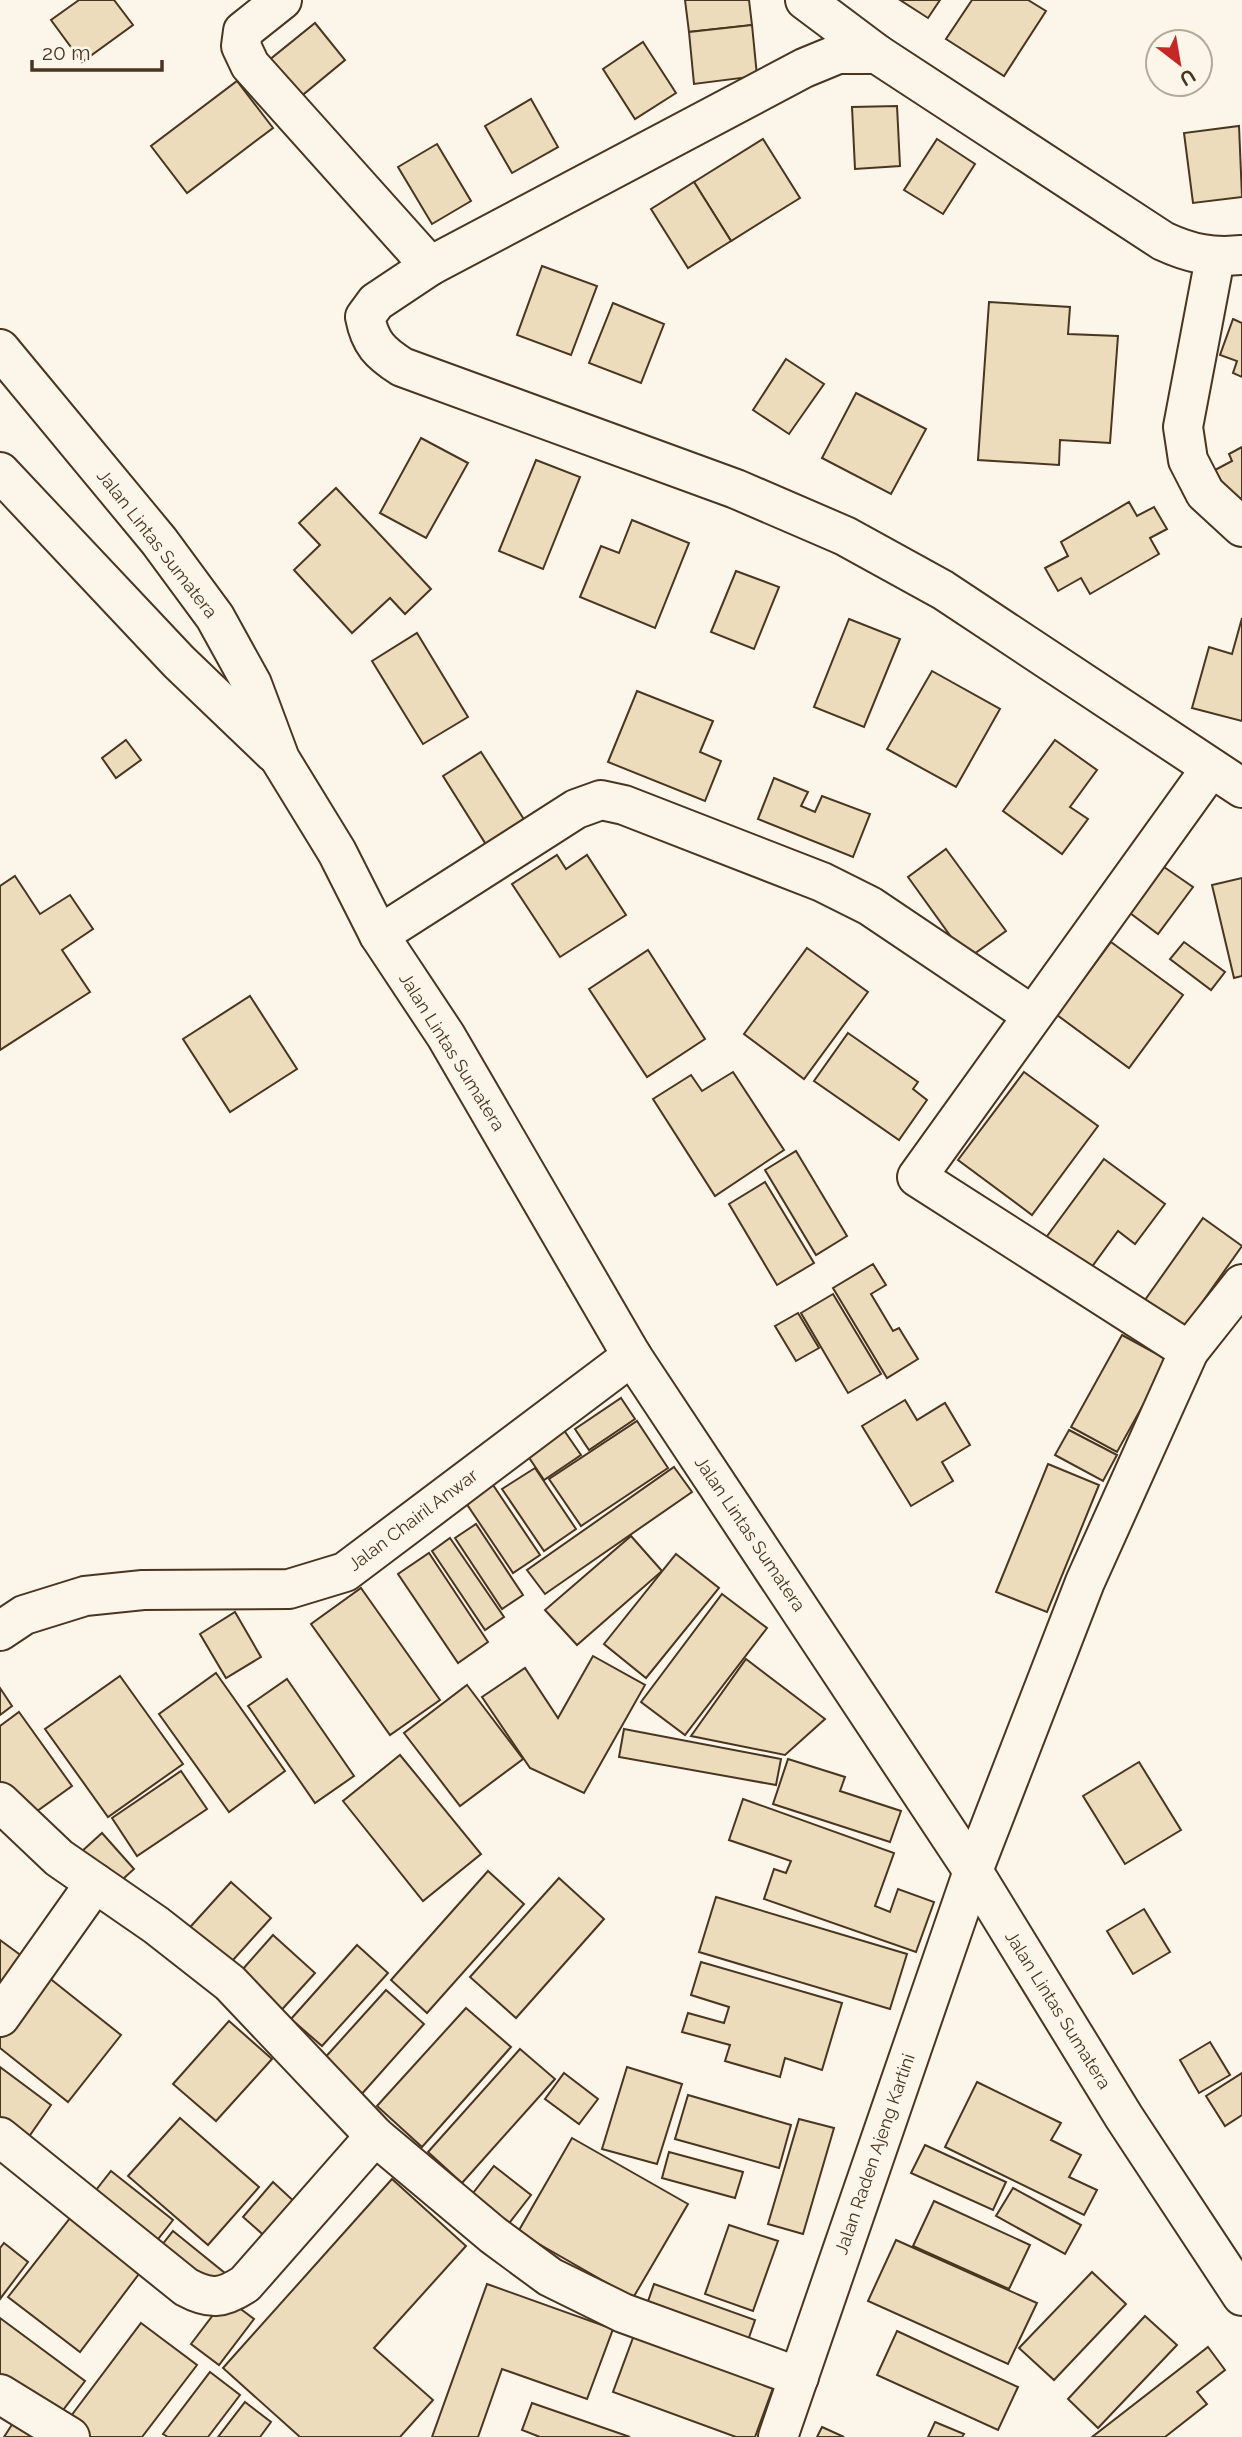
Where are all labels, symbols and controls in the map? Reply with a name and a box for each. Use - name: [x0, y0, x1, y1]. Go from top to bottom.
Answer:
- scale bar: [32, 28, 161, 72]
- north arrow: [1144, 28, 1214, 98]
- text: 20 m: [42, 40, 90, 65]
- text: U: [1176, 64, 1200, 91]
- street label: Jalan Lintas Sumatera: [93, 465, 222, 622]
- street label: Jalan Lintas Sumatera: [395, 969, 510, 1135]
- street label: Jalan Lintas Sumatera: [691, 1452, 810, 1615]
- street label: Jalan Chairil Anwar: [344, 1464, 482, 1575]
- street label: Jalan Lintas Sumatera: [1001, 1927, 1116, 2093]
- street label: Jalan Raden Ajeng Kartini: [830, 2051, 919, 2257]

